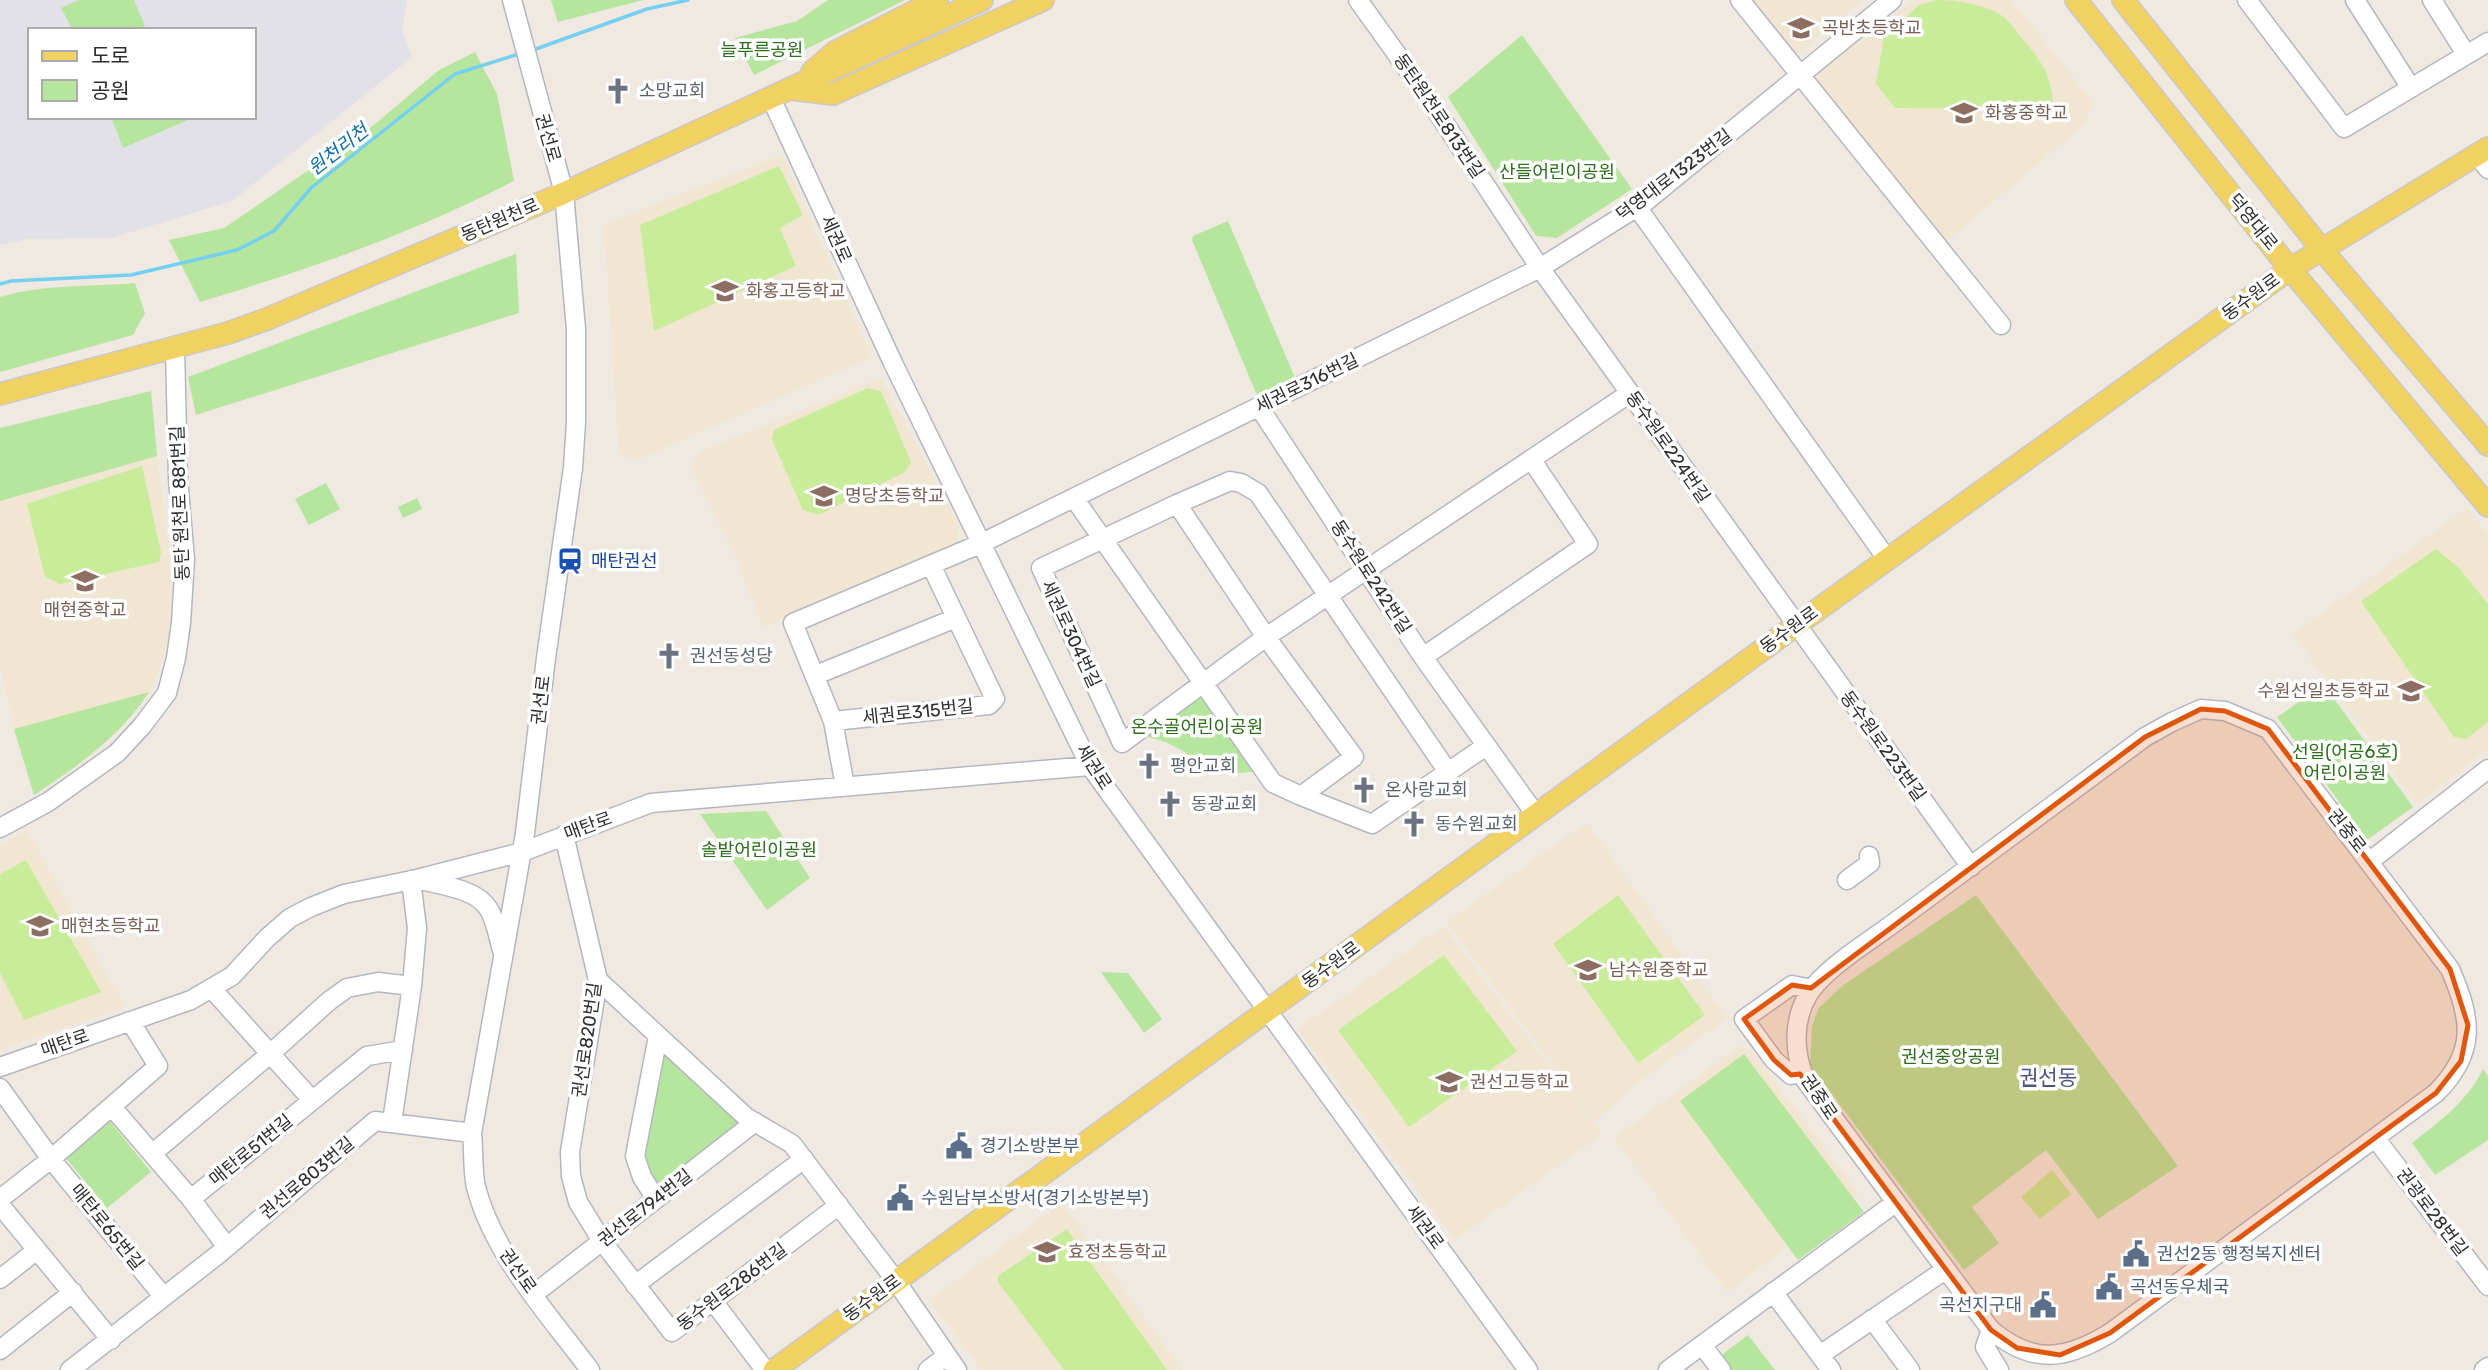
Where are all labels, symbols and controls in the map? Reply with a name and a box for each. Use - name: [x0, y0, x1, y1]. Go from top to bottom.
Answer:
- school or university icon: 곡반초등학교: [1786, 13, 1816, 43]
- place label: 곡반초등학교: [1822, 17, 1921, 39]
- legend: [28, 28, 256, 119]
- park label: 늘푸른공원: [721, 39, 803, 61]
- text: 도로: [91, 43, 130, 68]
- street label: 동탄원천로813번길: [1389, 49, 1489, 183]
- church icon: 소망교회: [603, 76, 633, 106]
- text: 공원: [91, 78, 130, 103]
- place label: 소망교회: [639, 80, 705, 102]
- school or university icon: 화홍중학교: [1949, 98, 1979, 128]
- place label: 화홍중학교: [1985, 102, 2068, 124]
- street label: 권선로: [531, 111, 565, 165]
- water label: 원천리천: [304, 118, 374, 180]
- street label: 덕영대로1323번길: [1612, 124, 1736, 226]
- park label: 산들어린이공원: [1499, 161, 1615, 183]
- street label: 덕영대로: [2224, 189, 2282, 255]
- street label: 동탄원천로: [458, 194, 542, 246]
- street label: 세권로: [816, 212, 856, 266]
- street label: 동수원로: [2218, 269, 2284, 325]
- school or university icon: 화홍고등학교: [710, 276, 740, 306]
- place label: 화홍고등학교: [746, 280, 845, 302]
- street label: 세권로316번길: [1252, 349, 1362, 417]
- street label: 동수원로224번길: [1621, 387, 1715, 507]
- street label: 동탄 원천로 881번길: [166, 425, 194, 581]
- school or university icon: 명당초등학교: [809, 481, 839, 511]
- place label: 명당초등학교: [845, 485, 944, 507]
- street label: 동수원로242번길: [1326, 516, 1416, 638]
- station icon: 매탄권선: [555, 546, 585, 576]
- place label: 매탄권선: [591, 550, 657, 572]
- school or university icon: 매현중학교: [70, 566, 100, 596]
- street label: 세권로304번길: [1036, 577, 1106, 691]
- place label: 매현중학교: [44, 599, 126, 621]
- street label: 동수원로: [1756, 602, 1822, 658]
- church icon: 권선동성당: [654, 641, 684, 671]
- place label: 권선동성당: [690, 645, 773, 667]
- street label: 권선로: [527, 674, 555, 726]
- school or university icon: 수원선일초등학교: [2396, 676, 2426, 706]
- place label: 수원선일초등학교: [2258, 680, 2390, 702]
- street label: 동수원로223번길: [1836, 686, 1930, 806]
- street label: 세권로315번길: [861, 695, 975, 729]
- park label: 온수골어린이공원: [1131, 716, 1263, 738]
- street label: 세권로: [1072, 740, 1116, 794]
- park label: 선일(어공6호) 어린이공원: [2292, 741, 2398, 784]
- church icon: 평안교회: [1134, 751, 1164, 781]
- place label: 평안교회: [1170, 755, 1236, 777]
- church icon: 온사랑교회: [1349, 775, 1379, 805]
- place label: 온사랑교회: [1385, 779, 1468, 801]
- church icon: 동광교회: [1155, 789, 1185, 819]
- place label: 동광교회: [1191, 793, 1257, 815]
- street label: 권중로: [2323, 805, 2371, 857]
- street label: 매탄로: [561, 807, 615, 845]
- church icon: 동수원교회: [1399, 809, 1429, 839]
- place label: 동수원교회: [1435, 813, 1518, 835]
- park label: 솔밭어린이공원: [701, 839, 817, 861]
- school or university icon: 매현초등학교: [25, 911, 55, 941]
- place label: 매현초등학교: [61, 915, 160, 937]
- street label: 동수원로: [1298, 937, 1364, 993]
- school or university icon: 남수원중학교: [1573, 955, 1603, 985]
- place label: 남수원중학교: [1609, 959, 1708, 981]
- street label: 권선로820번길: [568, 981, 606, 1099]
- street label: 매탄로: [38, 1025, 92, 1061]
- park label: 권선중앙공원: [1901, 1046, 2001, 1068]
- district label: 권선동: [2019, 1065, 2077, 1090]
- school or university icon: 권선고등학교: [1434, 1067, 1464, 1097]
- street label: 권중로: [1796, 1070, 1842, 1124]
- place label: 권선고등학교: [1470, 1071, 1569, 1093]
- street label: 매탄로51번길: [205, 1110, 297, 1190]
- public building icon: 경기소방본부: [944, 1131, 974, 1161]
- street label: 권선로803번길: [255, 1132, 359, 1224]
- place label: 경기소방본부: [980, 1135, 1079, 1157]
- street label: 권선로794번길: [593, 1164, 697, 1252]
- street label: 권광로28번길: [2392, 1164, 2472, 1260]
- street label: 매탄로65번길: [66, 1180, 148, 1274]
- public building icon: 수원남부소방서(경기소방본부): [885, 1183, 915, 1213]
- place label: 수원남부소방서(경기소방본부): [921, 1187, 1148, 1209]
- street label: 세권로: [1401, 1200, 1449, 1254]
- school or university icon: 효정초등학교: [1032, 1237, 1062, 1267]
- street label: 동수원로286번길: [673, 1238, 791, 1336]
- public building icon: 권선2동 행정복지센터: [2121, 1239, 2151, 1269]
- place label: 효정초등학교: [1068, 1241, 1167, 1263]
- place label: 권선2동 행정복지센터: [2157, 1243, 2321, 1265]
- street label: 권선로: [495, 1244, 541, 1298]
- street label: 동수원로: [839, 1270, 905, 1326]
- public building icon: 곡선동우체국: [2094, 1272, 2124, 1302]
- place label: 곡선동우체국: [2130, 1276, 2229, 1298]
- public building icon: 곡선지구대: [2028, 1290, 2058, 1320]
- place label: 곡선지구대: [1939, 1294, 2022, 1316]

